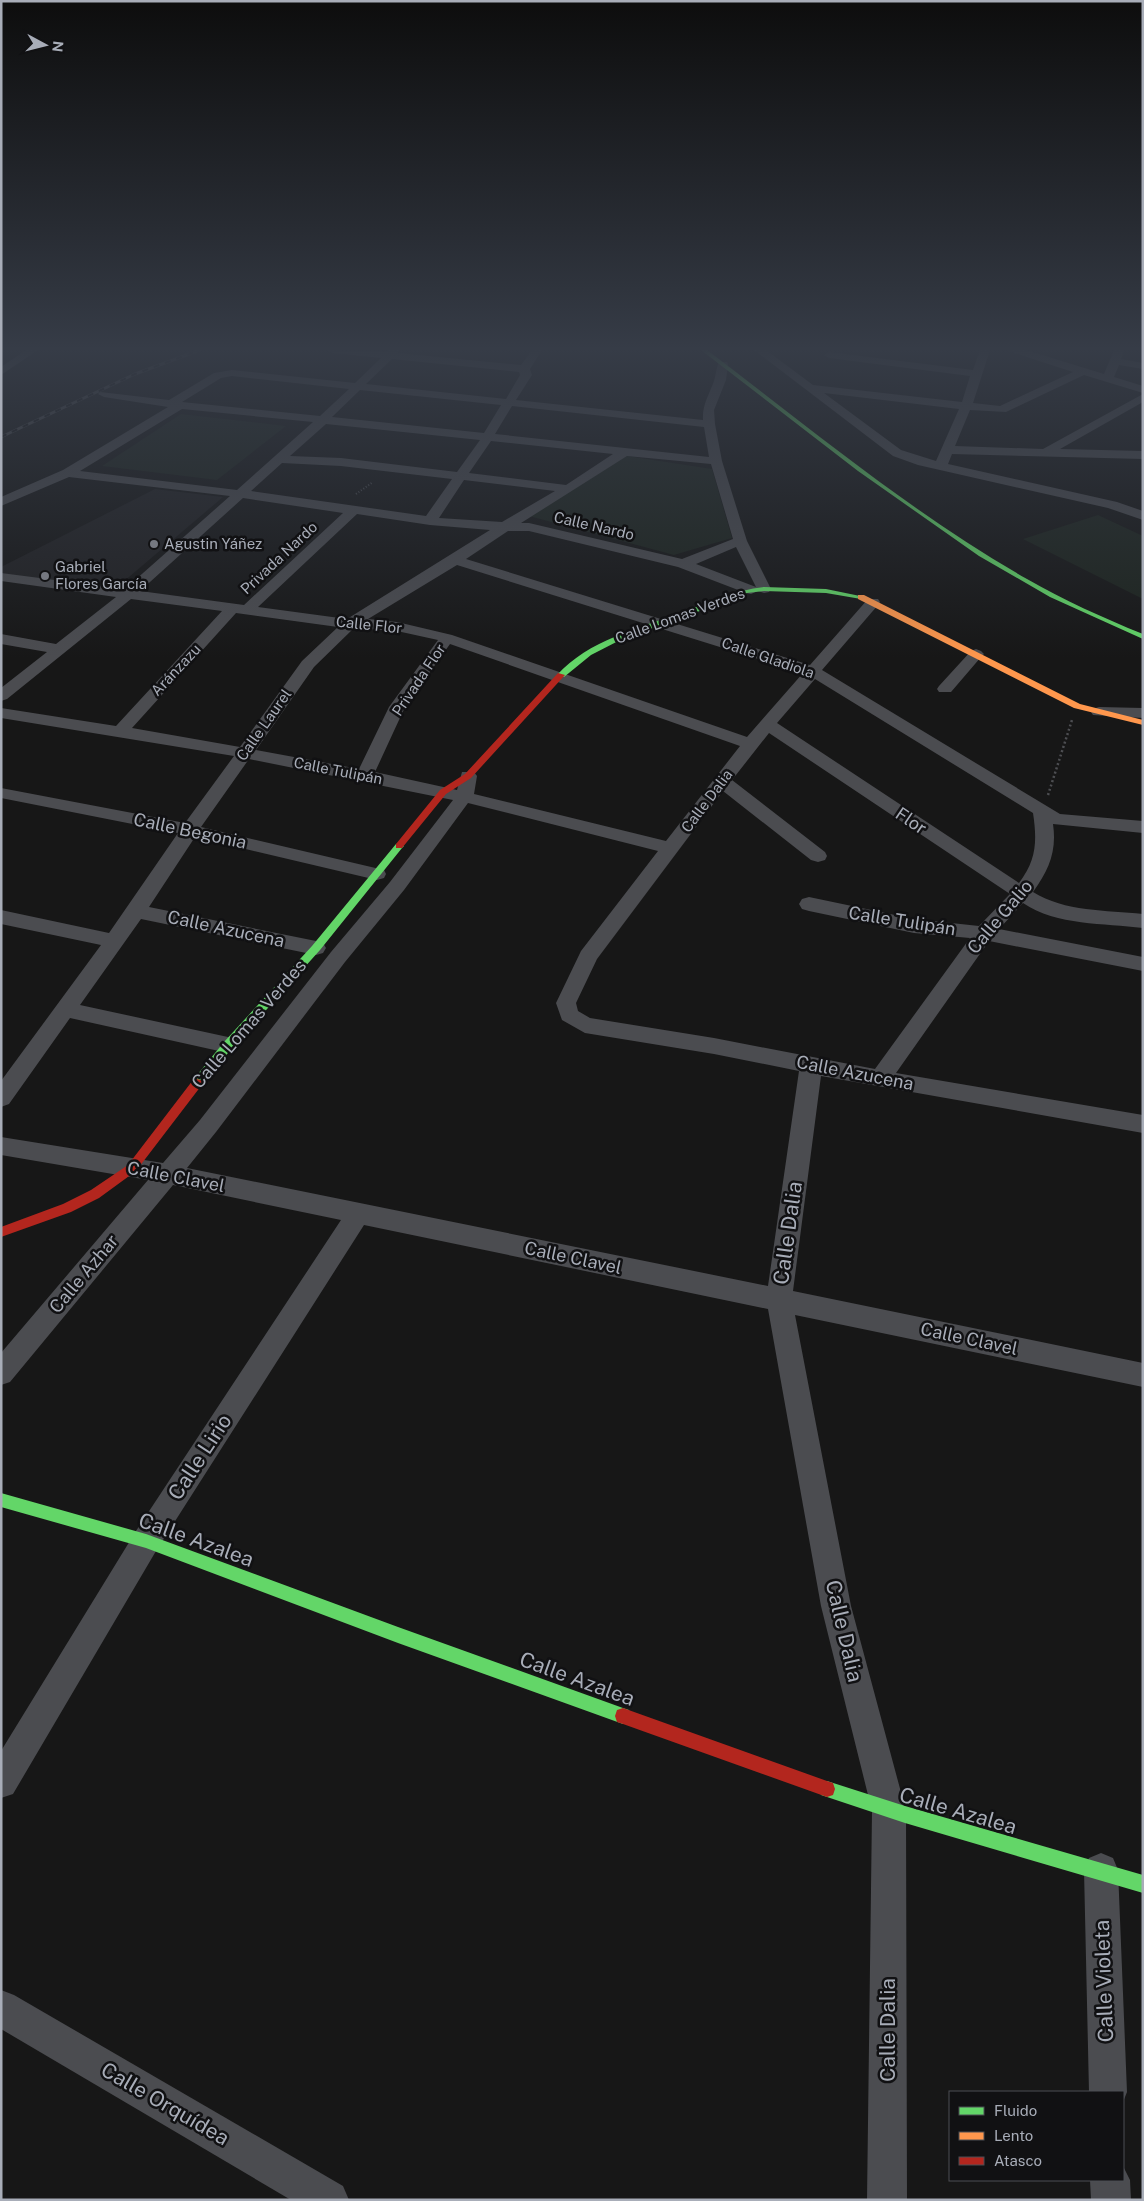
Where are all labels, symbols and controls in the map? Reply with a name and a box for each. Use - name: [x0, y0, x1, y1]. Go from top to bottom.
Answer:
- north arrow: [20, 20, 70, 70]
- text: N: [49, 40, 67, 53]
- street label: Calle Nardo: [552, 508, 636, 543]
- street label: Privada Nardo: [237, 518, 320, 597]
- place label: Agustin Yáñez: [164, 535, 262, 552]
- marker: Agustin Yáñez: [148, 538, 160, 550]
- place label: Gabriel Flores García: [55, 558, 147, 592]
- marker: Gabriel Flores García: [39, 570, 51, 582]
- street label: Calle Lomas Verdes: [613, 584, 747, 647]
- street label: Calle Flor: [335, 613, 403, 636]
- street label: Calle Gladiola: [720, 634, 817, 681]
- street label: Aránzazu: [147, 640, 204, 699]
- street label: Privada Flor: [388, 640, 449, 719]
- street label: Calle Laurel: [233, 686, 294, 764]
- street label: Calle Tulipán: [292, 754, 384, 787]
- street label: Calle Dalia: [677, 766, 736, 835]
- street label: Flor: [892, 803, 931, 838]
- street label: Calle Begonia: [132, 808, 249, 853]
- street label: Calle Galio: [963, 875, 1037, 958]
- street label: Calle Tulipán: [847, 902, 957, 939]
- street label: Calle Azucena: [166, 906, 286, 951]
- street label: Calle Lomas Verdes: [187, 955, 310, 1092]
- street label: Calle Azucena: [795, 1051, 916, 1094]
- street label: Calle Clavel: [126, 1157, 227, 1196]
- street label: Calle Dalia: [768, 1180, 807, 1286]
- street label: Calle Azhar: [45, 1230, 122, 1317]
- street label: Calle Clavel: [523, 1237, 624, 1278]
- street label: Calle Clavel: [919, 1318, 1020, 1359]
- street label: Calle Lirio: [163, 1409, 237, 1504]
- street label: Calle Azalea: [135, 1507, 257, 1572]
- street label: Calle Dalia: [821, 1577, 868, 1684]
- street label: Calle Azalea: [516, 1646, 638, 1711]
- street label: Calle Azalea: [897, 1782, 1020, 1839]
- street label: Calle Violeta: [1089, 1919, 1118, 2043]
- street label: Calle Dalia: [875, 1978, 900, 2082]
- street label: Calle Orquídea: [97, 2057, 234, 2150]
- legend: [949, 2091, 1124, 2181]
- text: Fluido: [994, 2102, 1037, 2119]
- text: Lento: [994, 2127, 1033, 2144]
- text: Atasco: [994, 2152, 1042, 2169]

